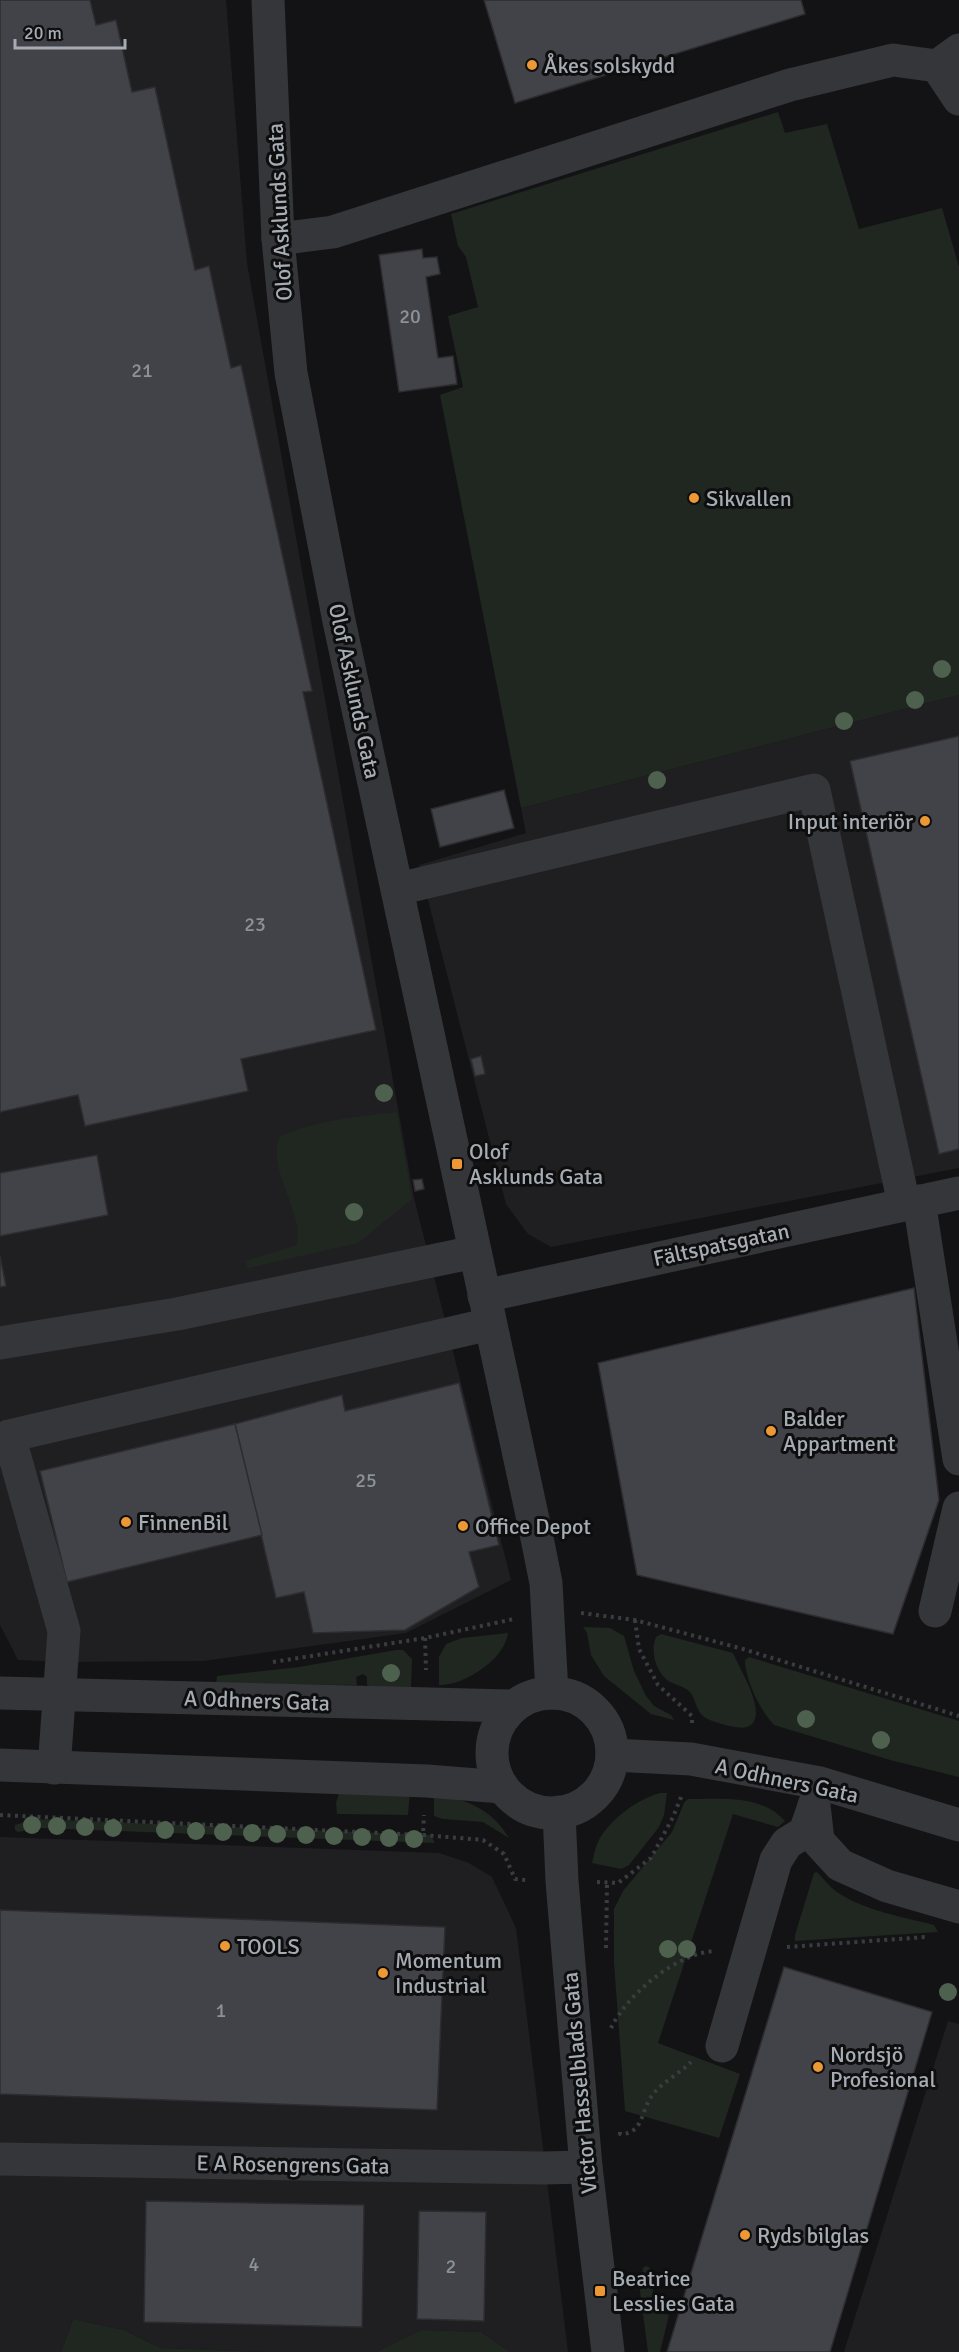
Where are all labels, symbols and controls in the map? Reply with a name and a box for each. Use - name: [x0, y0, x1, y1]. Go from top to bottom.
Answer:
- scale bar: [15, 12, 124, 50]
- text: 20 m: [24, 22, 62, 44]
- place label: Åkes solskydd: [544, 52, 675, 79]
- marker: Åkes solskydd: [525, 58, 539, 72]
- street label: Olof Asklunds Gata: [261, 122, 298, 302]
- house number: 20: [399, 304, 421, 329]
- house number: 21: [131, 358, 153, 383]
- place label: Sikvallen: [706, 485, 792, 512]
- marker: Sikvallen: [687, 491, 701, 505]
- street label: Olof Asklunds Gata: [323, 601, 386, 781]
- place label: Input interiör: [788, 808, 913, 835]
- marker: Input interiör: [918, 814, 932, 828]
- house number: 23: [244, 912, 266, 937]
- place label: Olof Asklunds Gata: [469, 1138, 603, 1190]
- marker: Olof Asklunds Gata: [450, 1157, 464, 1171]
- street label: Fältspatsgatan: [651, 1217, 792, 1272]
- place label: Balder Appartment: [783, 1405, 896, 1457]
- marker: Balder Appartment: [764, 1424, 778, 1438]
- house number: 25: [355, 1468, 377, 1493]
- place label: FinnenBil: [138, 1509, 228, 1536]
- place label: Office Depot: [475, 1513, 591, 1540]
- marker: FinnenBil: [119, 1515, 133, 1529]
- marker: Office Depot: [456, 1519, 470, 1533]
- street label: A Odhners Gata: [184, 1684, 330, 1717]
- street label: A Odhners Gata: [713, 1752, 861, 1809]
- place label: TOOLS: [237, 1933, 300, 1960]
- marker: TOOLS: [218, 1939, 232, 1953]
- place label: Momentum Industrial: [395, 1947, 502, 1999]
- marker: Momentum Industrial: [376, 1966, 390, 1980]
- street label: Victor Hasselblads Gata: [556, 1971, 603, 2195]
- house number: 1: [216, 1998, 226, 2023]
- place label: Nordsjö Profesional: [830, 2041, 936, 2093]
- marker: Nordsjö Profesional: [811, 2060, 825, 2074]
- street label: E A Rosengrens Gata: [196, 2149, 390, 2180]
- place label: Ryds bilglas: [757, 2222, 869, 2249]
- marker: Ryds bilglas: [738, 2228, 752, 2242]
- house number: 4: [249, 2252, 260, 2277]
- house number: 2: [446, 2254, 456, 2279]
- place label: Beatrice Lesslies Gata: [612, 2265, 735, 2317]
- marker: Beatrice Lesslies Gata: [593, 2284, 607, 2298]

